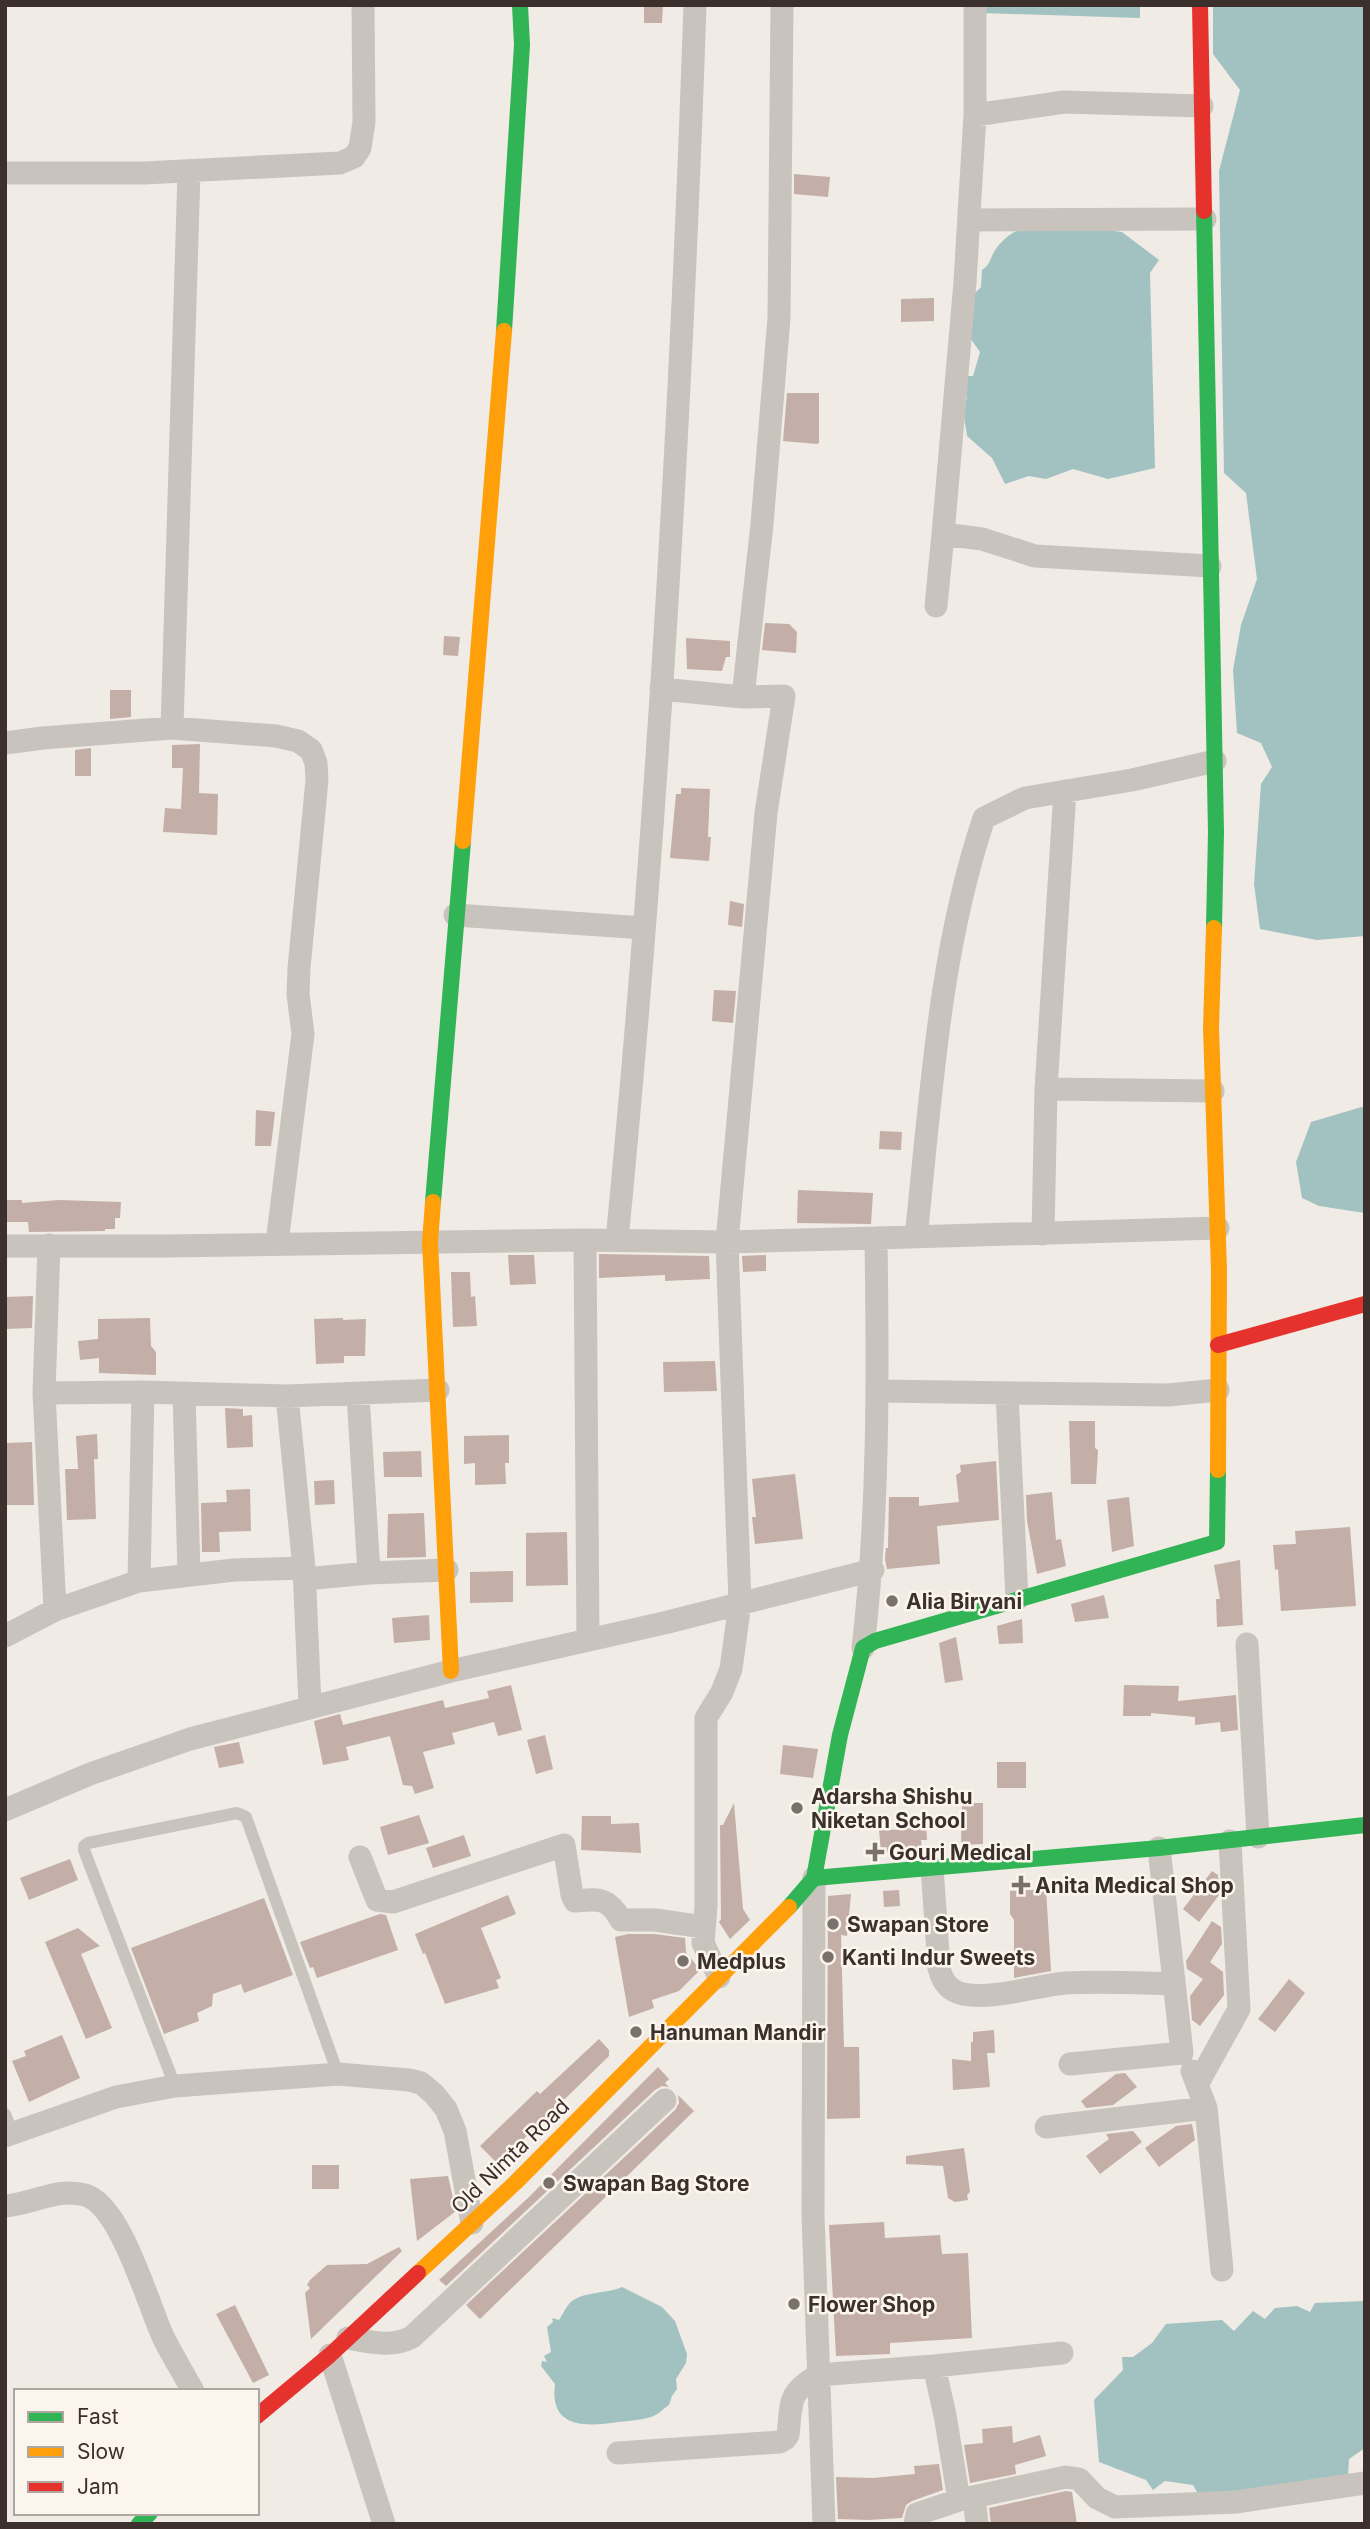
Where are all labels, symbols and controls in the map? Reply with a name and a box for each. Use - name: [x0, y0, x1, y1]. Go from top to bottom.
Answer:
- place label: Alia Biryani: [906, 1589, 1022, 1614]
- marker: Alia Biryani: [884, 1593, 900, 1609]
- place label: Adarsha Shishu Niketan School: [811, 1784, 973, 1833]
- marker: Adarsha Shishu Niketan School: [789, 1800, 805, 1816]
- place label: Gouri Medical: [889, 1840, 1032, 1865]
- marker: Gouri Medical: [867, 1844, 883, 1860]
- place label: Anita Medical Shop: [1035, 1873, 1234, 1898]
- marker: Anita Medical Shop: [1013, 1877, 1029, 1893]
- place label: Swapan Store: [847, 1912, 989, 1937]
- marker: Swapan Store: [825, 1916, 841, 1932]
- place label: Kanti Indur Sweets: [842, 1945, 1035, 1970]
- place label: Medplus: [697, 1949, 786, 1974]
- marker: Kanti Indur Sweets: [820, 1949, 836, 1965]
- marker: Medplus: [675, 1953, 691, 1969]
- place label: Hanuman Mandir: [650, 2020, 826, 2045]
- marker: Hanuman Mandir: [628, 2024, 644, 2040]
- street label: Old Nimta Road: [446, 2093, 574, 2219]
- place label: Swapan Bag Store: [563, 2171, 749, 2196]
- marker: Swapan Bag Store: [541, 2175, 557, 2191]
- place label: Flower Shop: [808, 2292, 935, 2317]
- marker: Flower Shop: [786, 2296, 802, 2312]
- legend: [14, 2389, 259, 2515]
- text: Fast: [77, 2404, 119, 2429]
- text: Slow: [77, 2439, 125, 2464]
- text: Jam: [77, 2474, 119, 2499]

